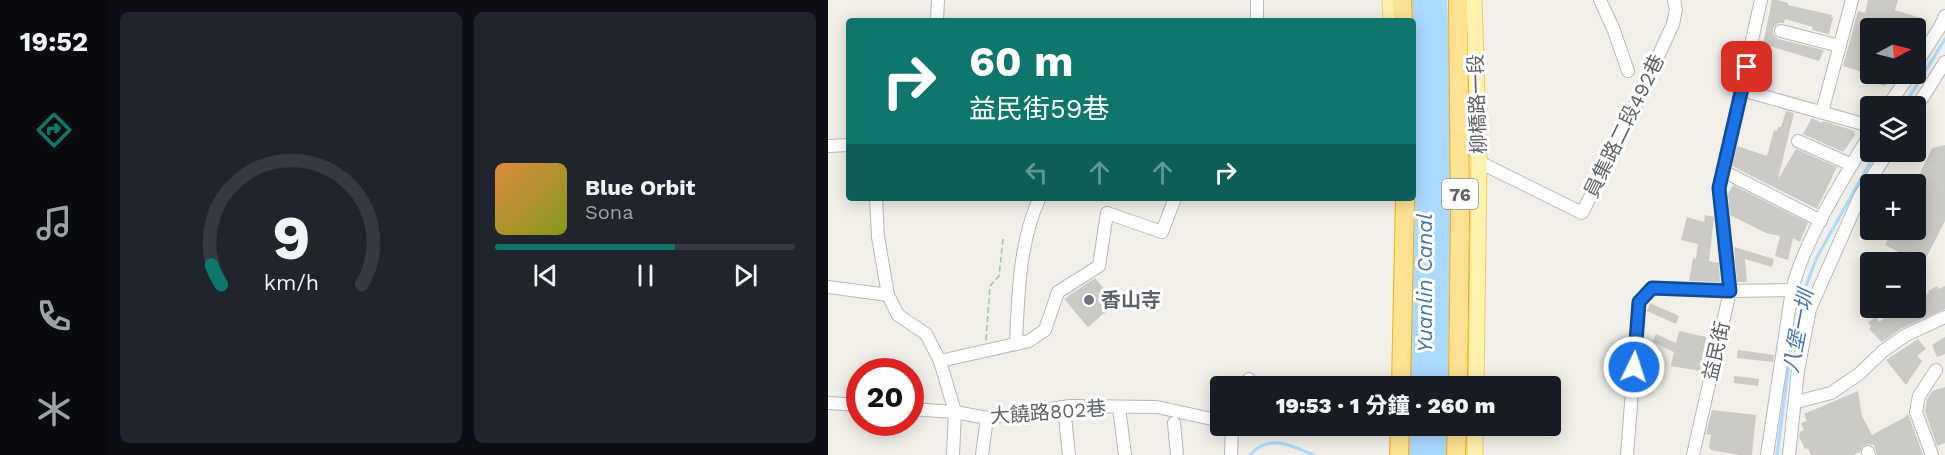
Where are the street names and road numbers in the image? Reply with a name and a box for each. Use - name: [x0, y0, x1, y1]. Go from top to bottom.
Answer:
- street label: 員集路二段492巷: [1579, 51, 1669, 201]
- street label: 柳橋路一段: [1463, 54, 1491, 154]
- road number: 76: [1442, 179, 1478, 209]
- street label: 益民街: [1698, 319, 1734, 383]
- street label: 大饒路802巷: [989, 396, 1107, 428]

